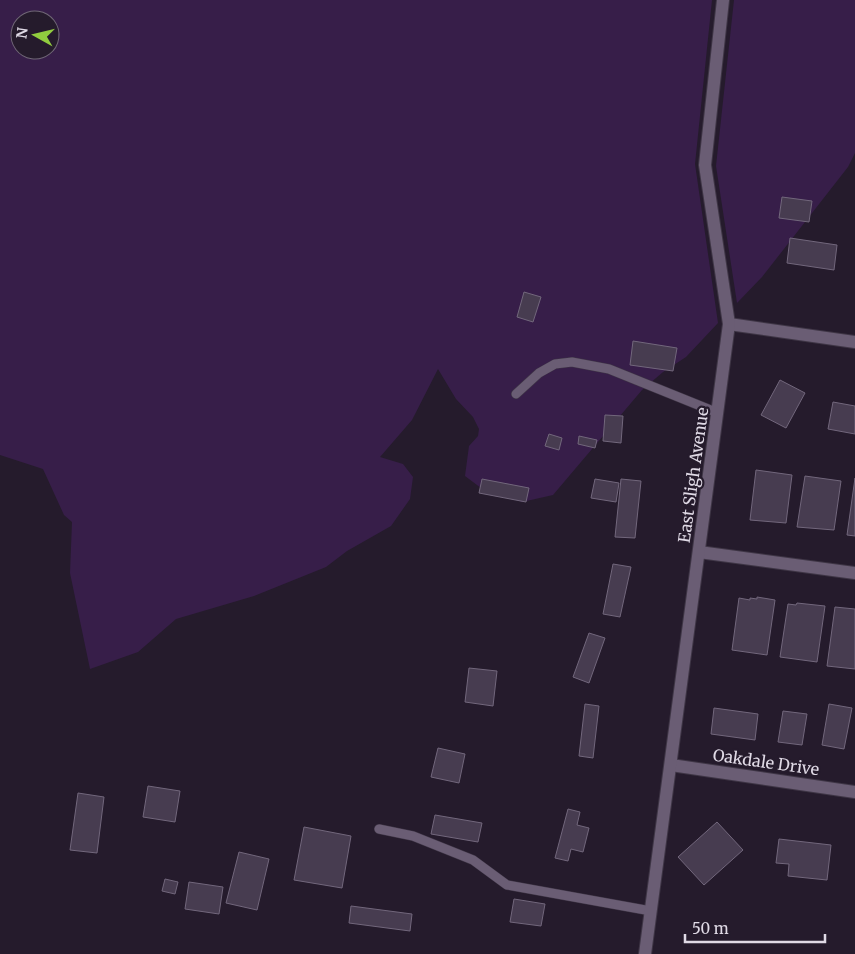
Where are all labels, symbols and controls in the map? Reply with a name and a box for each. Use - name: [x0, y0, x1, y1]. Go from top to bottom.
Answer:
- north arrow: [10, 10, 60, 60]
- text: N: [12, 26, 32, 40]
- street label: East Sligh Avenue: [674, 406, 712, 544]
- street label: Oakdale Drive: [712, 745, 820, 779]
- scale bar: [685, 912, 825, 944]
- text: 50 m: [692, 919, 729, 938]

